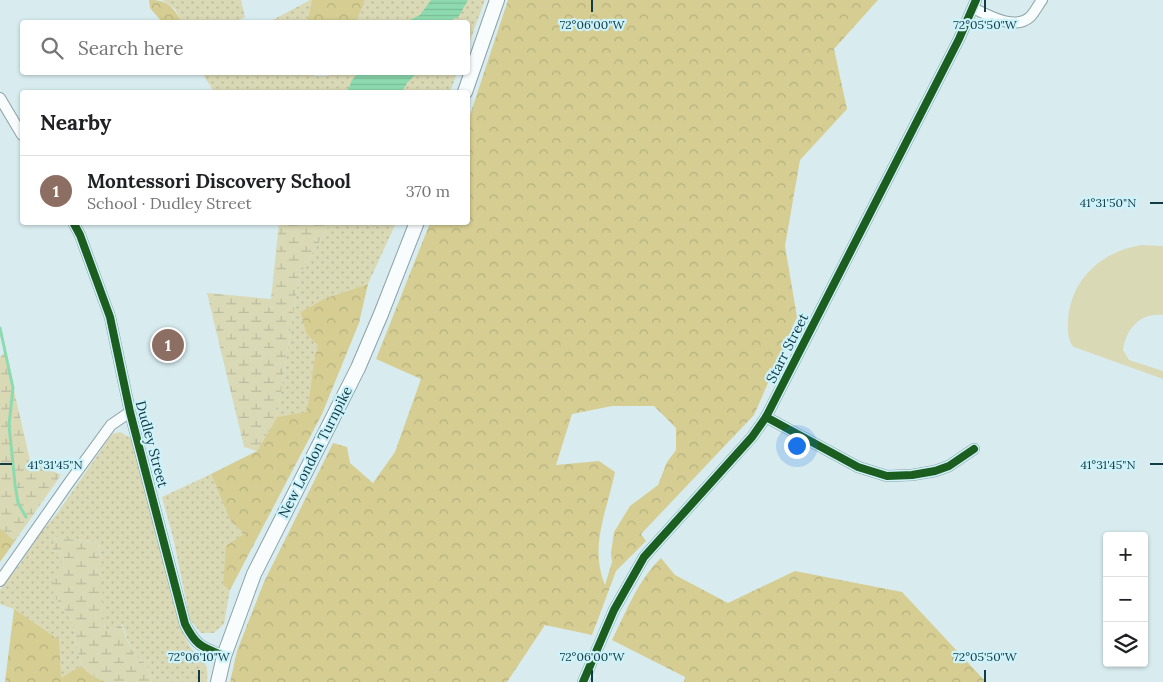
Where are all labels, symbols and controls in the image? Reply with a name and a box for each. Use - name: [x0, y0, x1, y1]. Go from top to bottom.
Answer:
- text: 72°06'00"W: [560, 17, 625, 32]
- text: 72°05'50"W: [953, 17, 1018, 32]
- search box: [20, 20, 470, 75]
- icon: search: [38, 34, 66, 62]
- text: Search here: [78, 36, 184, 60]
- text: Nearby: [40, 109, 111, 136]
- text: Montessori Discovery School: [87, 169, 351, 193]
- text: 1: [53, 181, 59, 201]
- text: 370 m: [406, 181, 450, 201]
- text: School · Dudley Street: [87, 193, 252, 213]
- text: 41°31'50"N: [1080, 195, 1136, 210]
- street label: Starr Street: [762, 310, 813, 386]
- pin: 1: [152, 326, 184, 364]
- street label: New London Turnpike: [274, 383, 356, 521]
- street label: Dudley Street: [132, 399, 172, 490]
- your location: [784, 433, 810, 459]
- text: 41°31'45"N: [27, 457, 83, 472]
- text: 41°31'45"N: [1080, 457, 1136, 472]
- map controls: [1103, 532, 1148, 667]
- button: +: [1103, 532, 1148, 577]
- button: −: [1103, 577, 1148, 622]
- button: layers: [1103, 622, 1148, 667]
- text: 72°06'10"W: [168, 649, 231, 664]
- text: 72°06'00"W: [560, 649, 625, 664]
- text: 72°05'50"W: [953, 649, 1018, 664]

